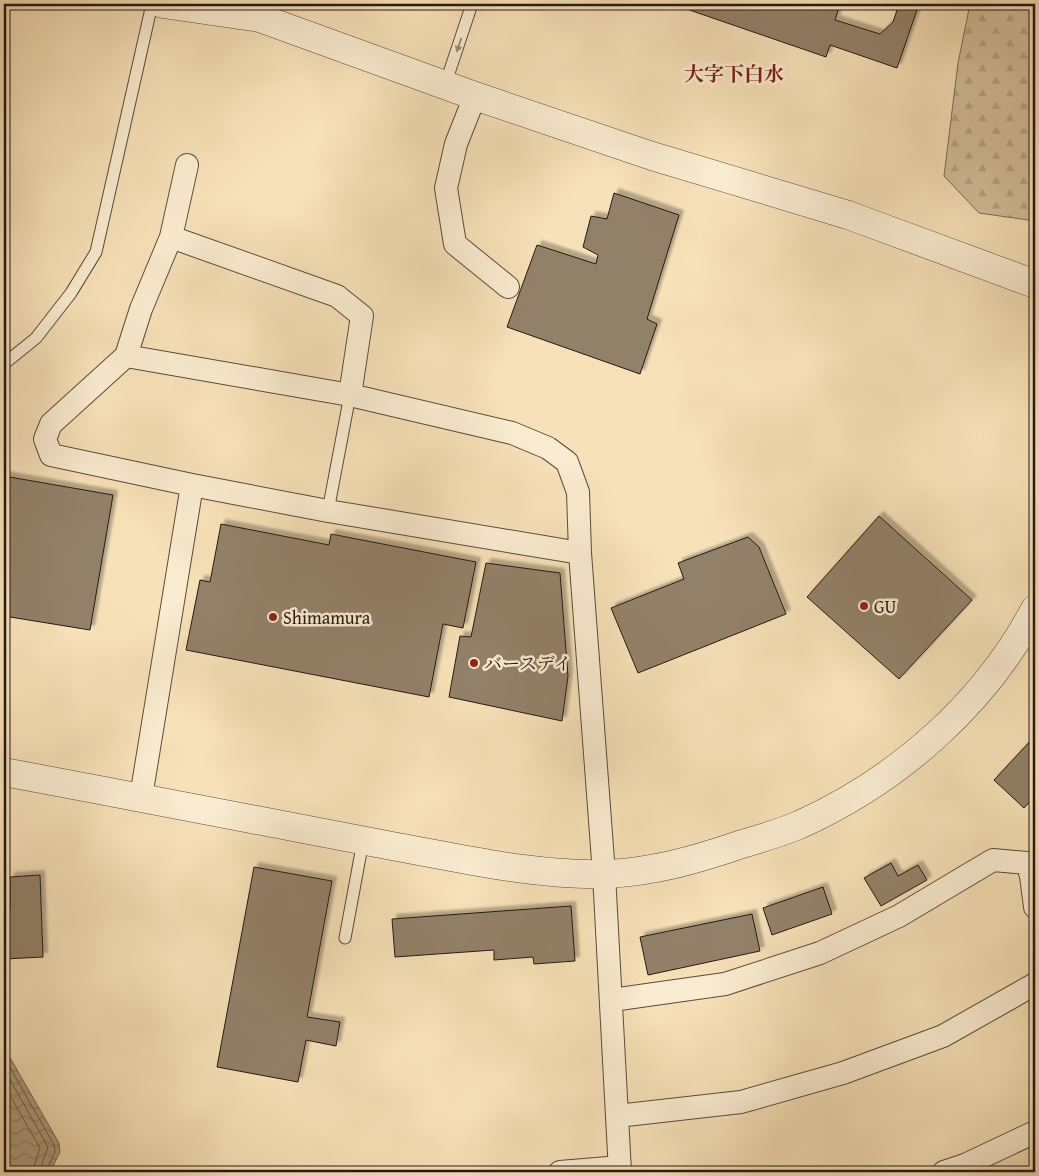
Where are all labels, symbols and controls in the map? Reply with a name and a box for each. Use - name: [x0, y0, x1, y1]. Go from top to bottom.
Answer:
- one-way arrow: [454, 37, 462, 52]
- district label: 大字下白水: [684, 59, 784, 88]
- place label: GU: [874, 593, 897, 620]
- marker: GU: [858, 600, 870, 612]
- place label: Shimamura: [283, 604, 371, 631]
- marker: Shimamura: [267, 611, 279, 623]
- place label: バースデイ: [484, 650, 571, 677]
- marker: バースデイ: [468, 657, 480, 669]

